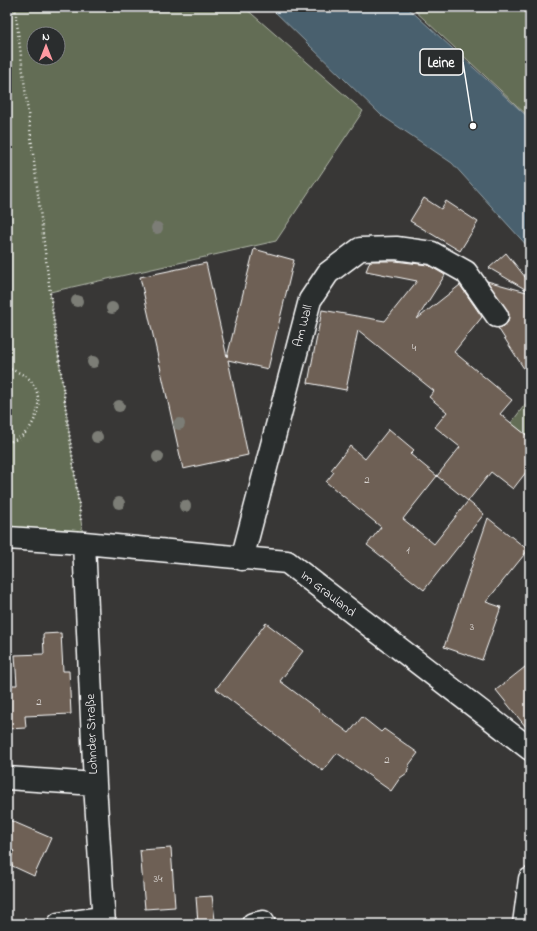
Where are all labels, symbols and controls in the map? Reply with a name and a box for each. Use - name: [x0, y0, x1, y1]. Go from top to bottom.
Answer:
- north arrow: [26, 26, 66, 66]
- text: N: [42, 29, 50, 45]
- callout: Leine: [420, 49, 463, 75]
- text: Leine: [427, 53, 455, 74]
- street label: Am Wall: [288, 303, 318, 349]
- house number: 4: [412, 340, 417, 356]
- house number: 2: [364, 472, 370, 488]
- house number: 1: [406, 543, 410, 559]
- street label: Im Grauland: [296, 566, 360, 622]
- house number: 3: [470, 619, 475, 635]
- street label: Lohnder Straße: [81, 693, 103, 775]
- house number: 2: [36, 694, 42, 710]
- house number: 2: [384, 752, 390, 768]
- house number: 34: [153, 871, 163, 887]

